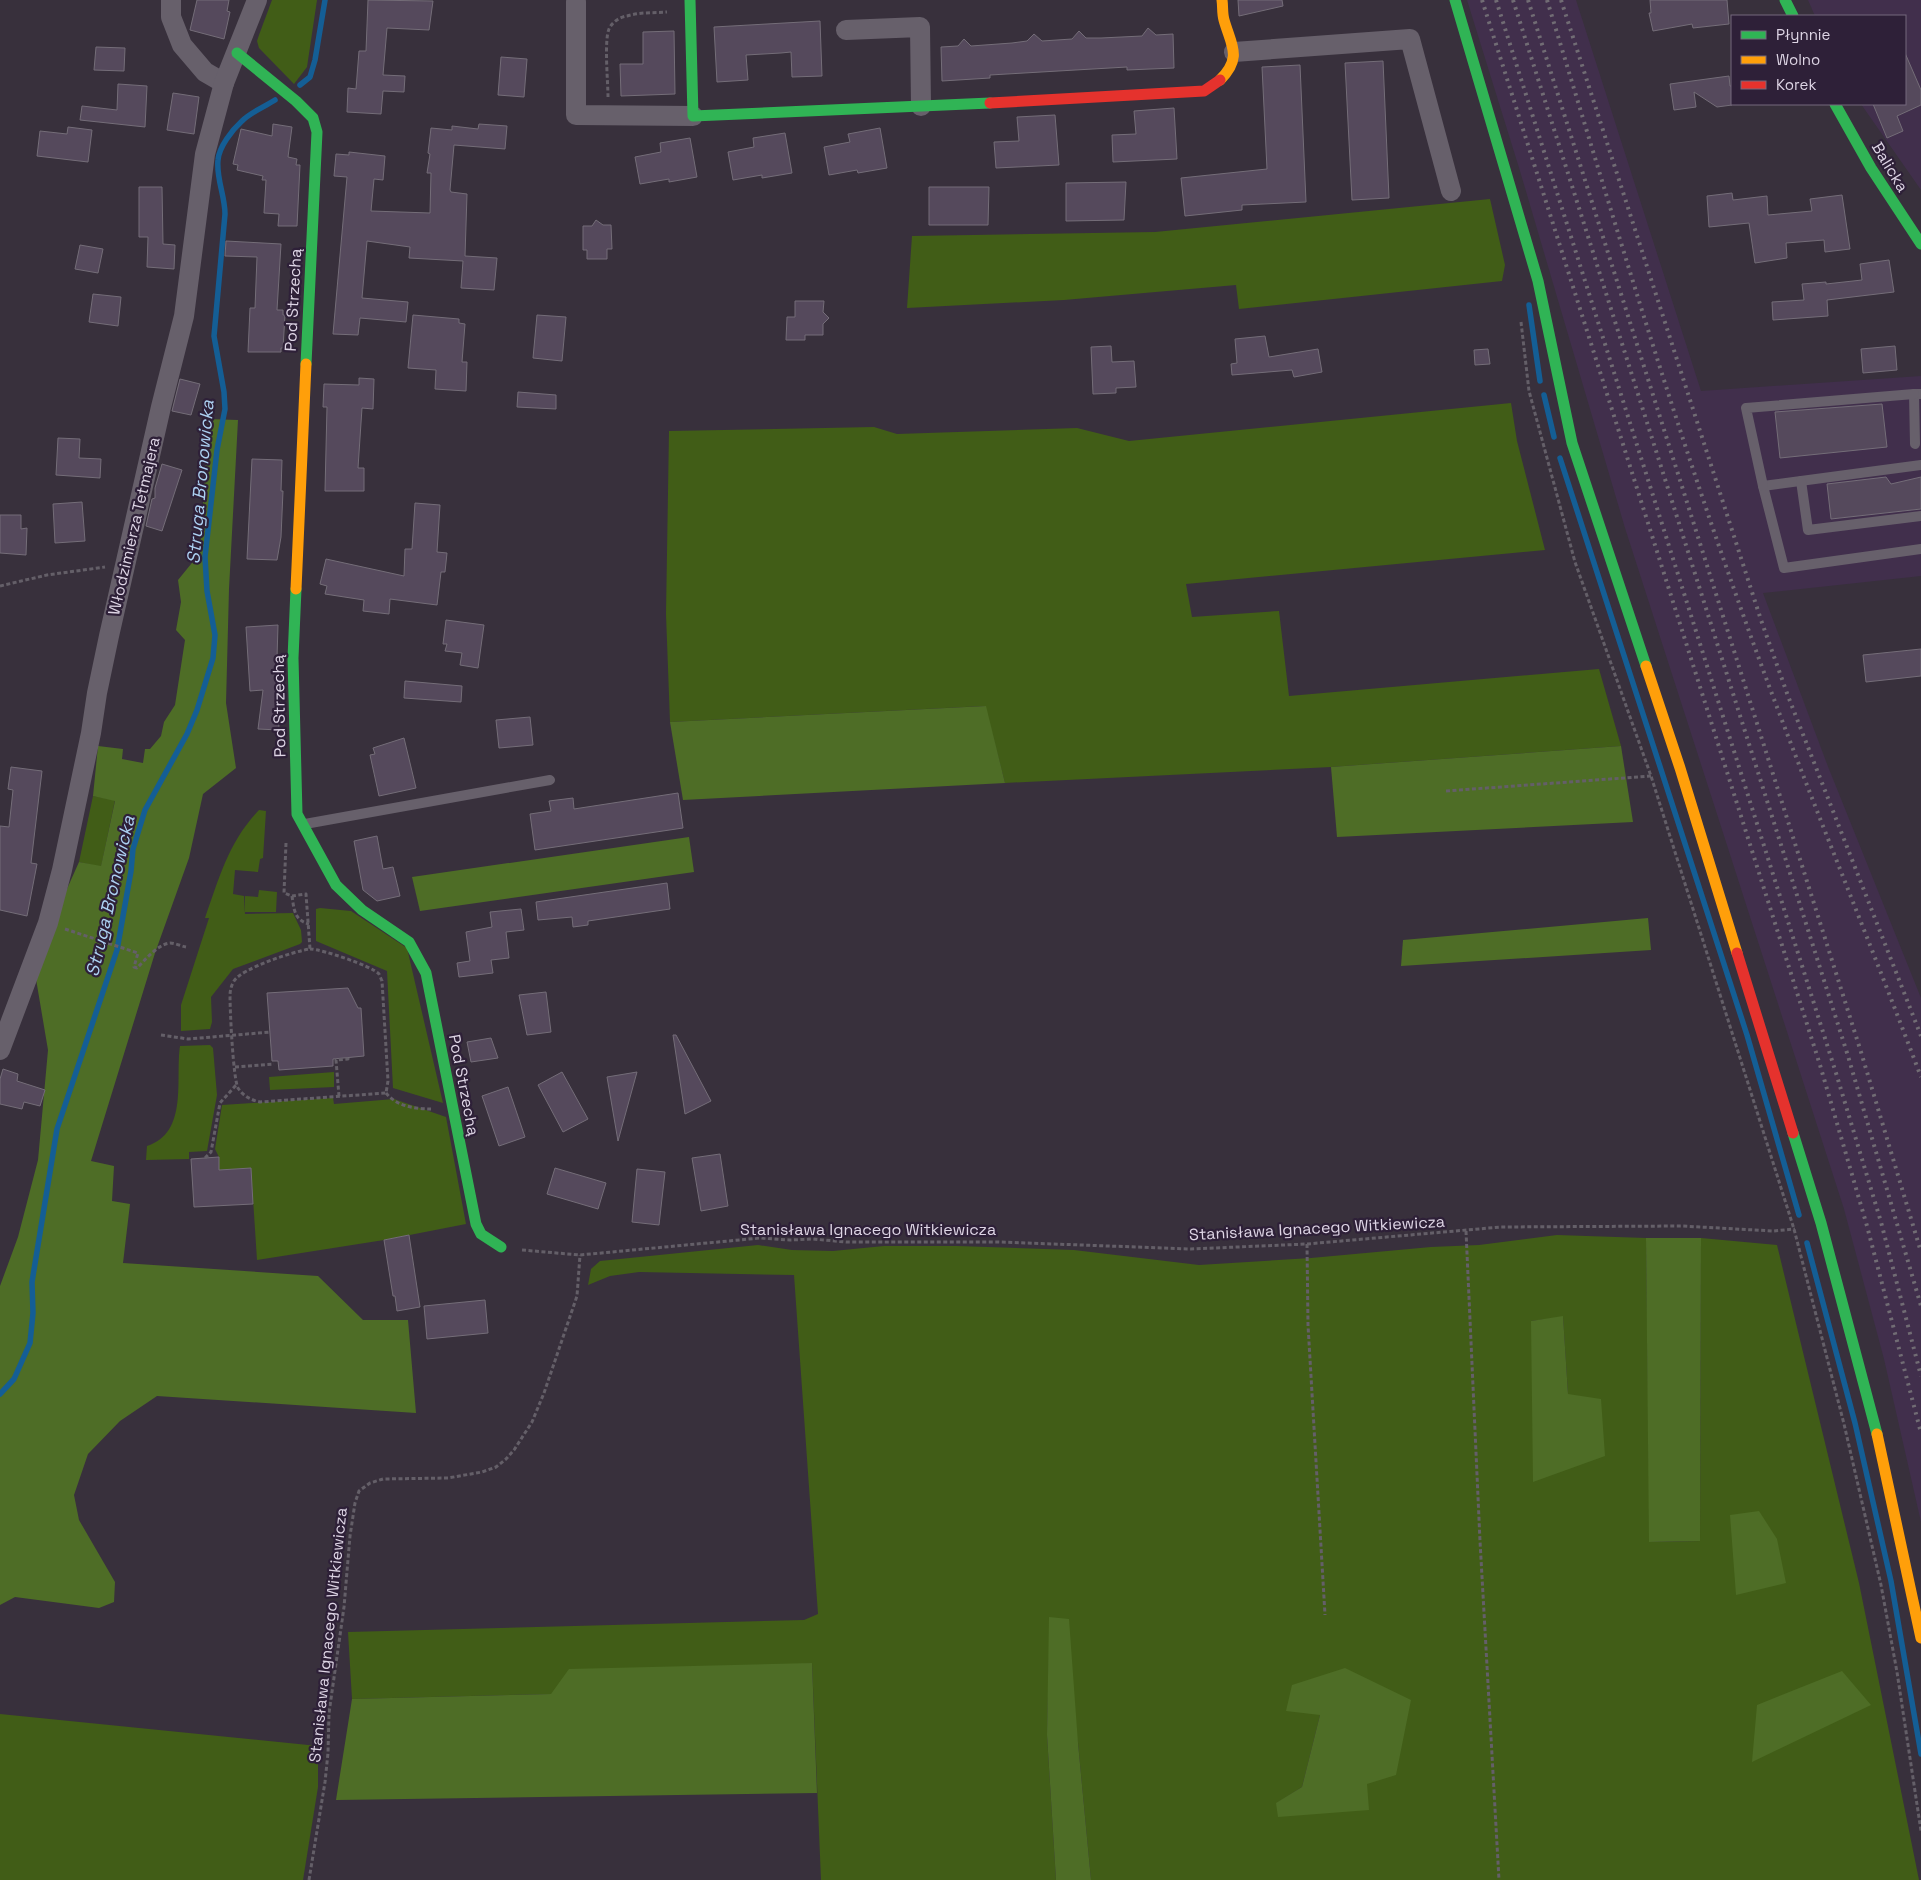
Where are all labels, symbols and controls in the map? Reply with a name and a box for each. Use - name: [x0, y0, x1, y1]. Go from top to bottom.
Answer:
- legend: [1731, 15, 1906, 105]
- text: Płynnie: [1776, 25, 1830, 44]
- text: Wolno: [1776, 50, 1820, 69]
- text: Korek: [1776, 75, 1816, 94]
- street label: Balicka: [1867, 138, 1913, 196]
- street label: Pod Strzechą: [280, 248, 306, 352]
- water label: Struga Bronowicka: [181, 398, 219, 565]
- street label: Włodzimierza Tetmajera: [103, 435, 165, 617]
- street label: Pod Strzechą: [268, 654, 290, 758]
- water label: Struga Bronowicka: [80, 813, 140, 979]
- street label: Pod Strzechą: [444, 1032, 484, 1138]
- street label: Stanisława Ignacego Witkiewicza: [1189, 1211, 1445, 1245]
- street label: Stanisława Ignacego Witkiewicza: [740, 1219, 996, 1240]
- street label: Stanisława Ignacego Witkiewicza: [304, 1506, 352, 1764]

